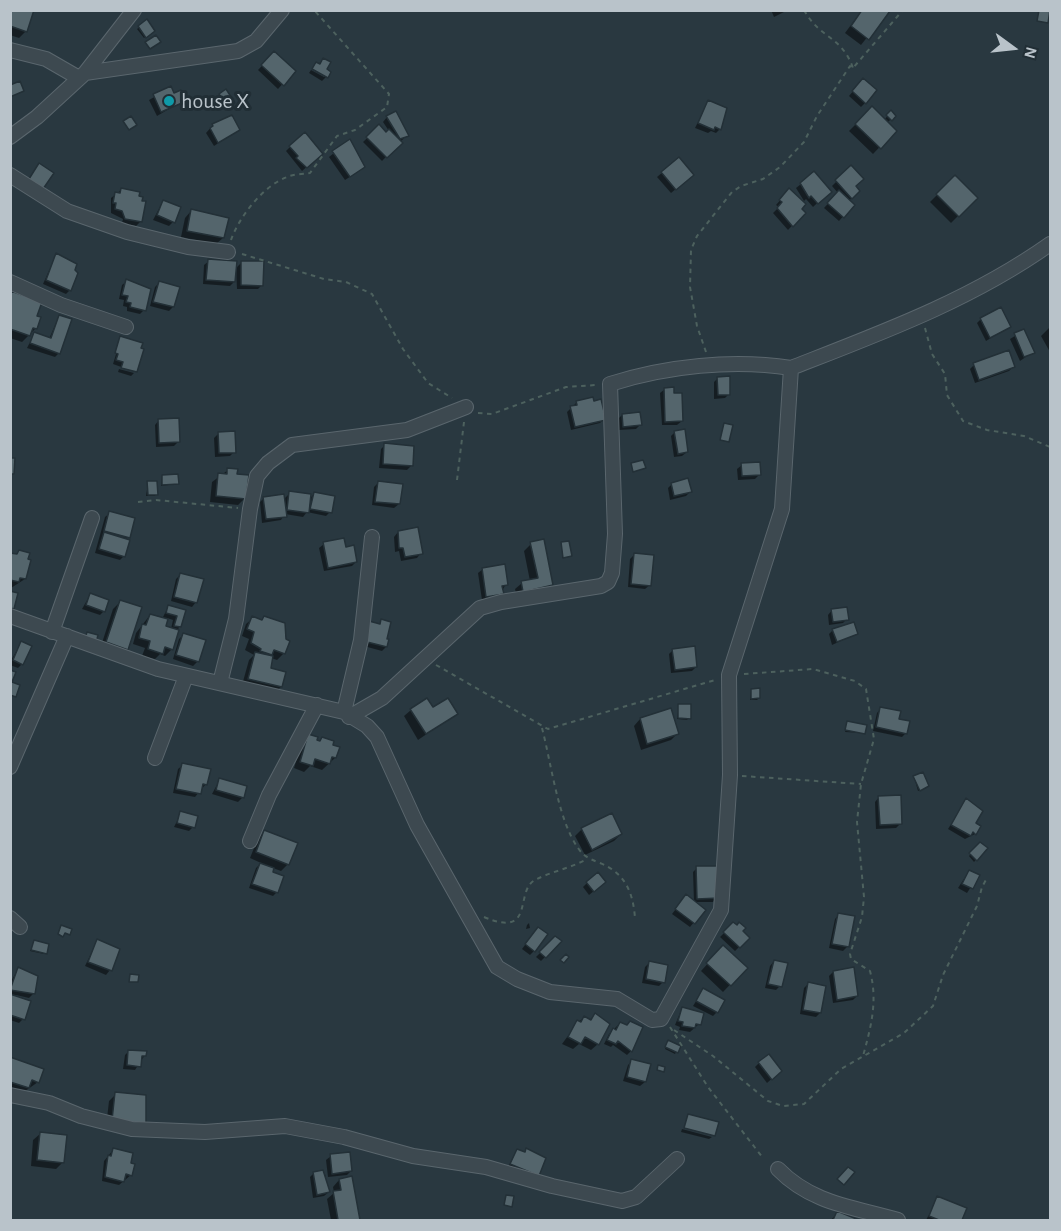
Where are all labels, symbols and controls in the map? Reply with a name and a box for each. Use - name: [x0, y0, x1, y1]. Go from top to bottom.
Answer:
- north arrow: [983, 18, 1043, 78]
- text: N: [1021, 45, 1040, 60]
- place label: house X: [181, 88, 249, 114]
- marker: house X: [162, 94, 176, 108]

